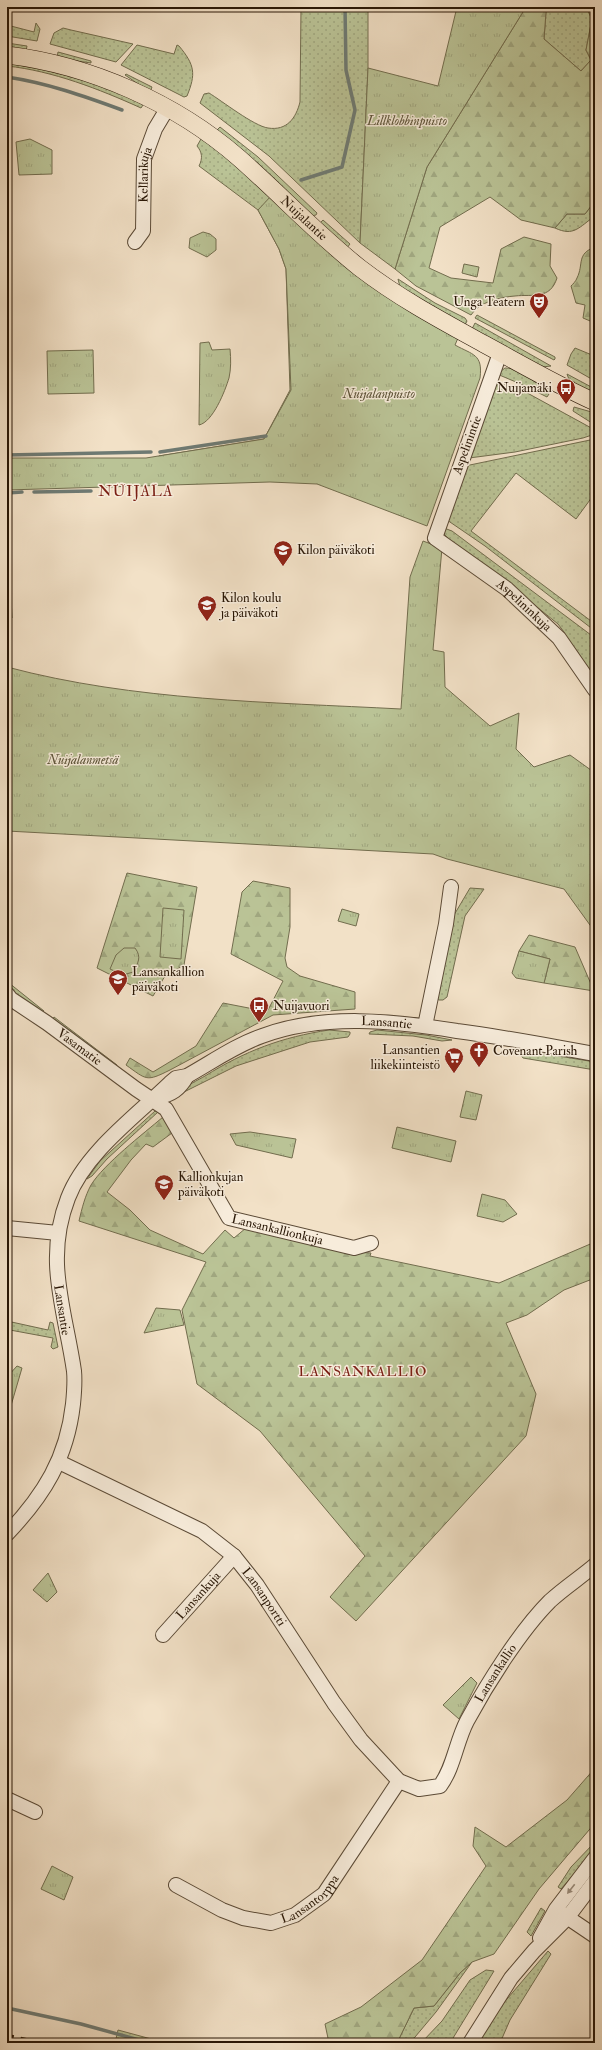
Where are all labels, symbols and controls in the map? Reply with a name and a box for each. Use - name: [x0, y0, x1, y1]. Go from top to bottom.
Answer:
- park label: Lillklobbinpuisto: [366, 113, 447, 129]
- street label: Kellarikuja: [135, 144, 156, 203]
- street label: Nuijalantie: [277, 193, 331, 245]
- theatre icon: Unga Teatern: [528, 291, 550, 319]
- place label: Unga Teatern: [453, 294, 525, 310]
- bus stop icon: Nuijamäki: [555, 377, 577, 405]
- place label: Nuijamäki: [497, 380, 553, 396]
- park label: Nuijalanpuisto: [342, 386, 415, 402]
- street label: Aspelinintie: [449, 413, 486, 478]
- district label: NUIJALA: [98, 482, 174, 502]
- school or university icon: Kilon päiväkoti: [272, 539, 294, 567]
- place label: Kilon päiväkoti: [297, 542, 375, 559]
- street label: Aspelininkuja: [492, 575, 556, 635]
- place label: Kilon koulu ja päiväkoti: [218, 590, 282, 622]
- school or university icon: Kilon koulu ja päiväkoti: [196, 594, 218, 622]
- park label: Nuijalanmetsä: [46, 752, 120, 768]
- place label: Lansankallion päiväkoti: [131, 964, 205, 996]
- school or university icon: Lansankallion päiväkoti: [107, 968, 129, 996]
- bus stop icon: Nuijavuori: [248, 995, 270, 1023]
- place label: Nuijavuori: [273, 998, 330, 1014]
- street label: Lansantie: [361, 1013, 413, 1033]
- street label: Vasamatie: [54, 1025, 105, 1069]
- church icon: Covenant Parish: [468, 1040, 490, 1068]
- place label: Lansantien liikekiinteistö: [371, 1042, 440, 1073]
- place label: Covenant Parish: [493, 1043, 578, 1059]
- supermarket icon: Lansantien liikekiinteistö: [443, 1046, 465, 1074]
- place label: Kallionkujan päiväkoti: [177, 1169, 244, 1201]
- school or university icon: Kallionkujan päiväkoti: [153, 1173, 175, 1201]
- street label: Lansankallionkuja: [230, 1211, 325, 1248]
- street label: Lansantie: [50, 1284, 74, 1337]
- district label: LANSANKALLIO: [299, 1363, 427, 1380]
- street label: Lansanportti: [238, 1564, 290, 1630]
- street label: Lansankuja: [173, 1568, 225, 1623]
- street label: Lansankallio: [471, 1641, 520, 1705]
- street label: Lansantorppa: [279, 1871, 343, 1927]
- one-way arrow: [567, 1883, 575, 1894]

